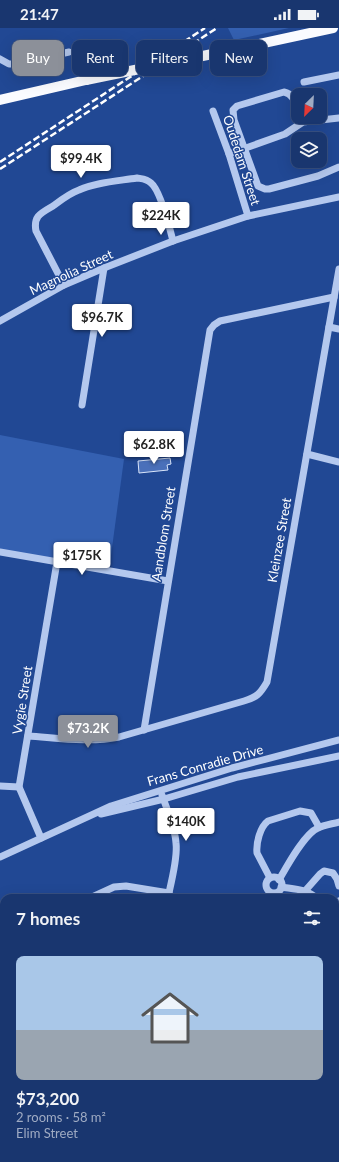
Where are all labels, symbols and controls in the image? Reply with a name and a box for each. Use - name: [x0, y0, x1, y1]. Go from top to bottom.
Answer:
- text: 21:47: [20, 5, 59, 23]
- chip: Buy: [12, 40, 64, 76]
- chip: Rent: [72, 40, 128, 76]
- chip: Filters: [136, 40, 202, 76]
- chip: New: [210, 40, 267, 76]
- north arrow: [291, 88, 327, 124]
- map controls: [291, 88, 327, 168]
- street label: Oudedam Street: [220, 113, 264, 207]
- button: layers: [291, 132, 327, 168]
- pin: $99.4K: [48, 145, 114, 179]
- text: $99.4K: [60, 150, 102, 166]
- pin: $224K: [133, 202, 189, 236]
- text: $224K: [141, 207, 181, 223]
- street label: Magnolia Street: [27, 246, 115, 298]
- pin: $96.7K: [69, 304, 135, 338]
- text: $96.7K: [81, 309, 123, 325]
- pin: $62.8K: [121, 431, 187, 465]
- text: $62.8K: [133, 436, 175, 452]
- street label: Aandblom Street: [148, 485, 178, 583]
- street label: Kleinzee Street: [264, 496, 294, 584]
- pin: $175K: [54, 542, 110, 576]
- text: $175K: [62, 547, 102, 563]
- street label: Vygie Street: [9, 664, 35, 736]
- pin: $73.2K: [55, 715, 121, 749]
- text: $73.2K: [67, 720, 109, 736]
- street label: Frans Conradie Drive: [145, 741, 265, 789]
- pin: $140K: [158, 808, 214, 842]
- text: $140K: [166, 813, 206, 829]
- icon: filters: [301, 907, 323, 929]
- text: 7 homes: [16, 908, 80, 929]
- icon: home: [134, 982, 206, 1054]
- text: $73,200: [16, 1088, 79, 1109]
- text: 2 rooms · 58 m²: [16, 1109, 106, 1125]
- text: Elim Street: [16, 1125, 78, 1141]

